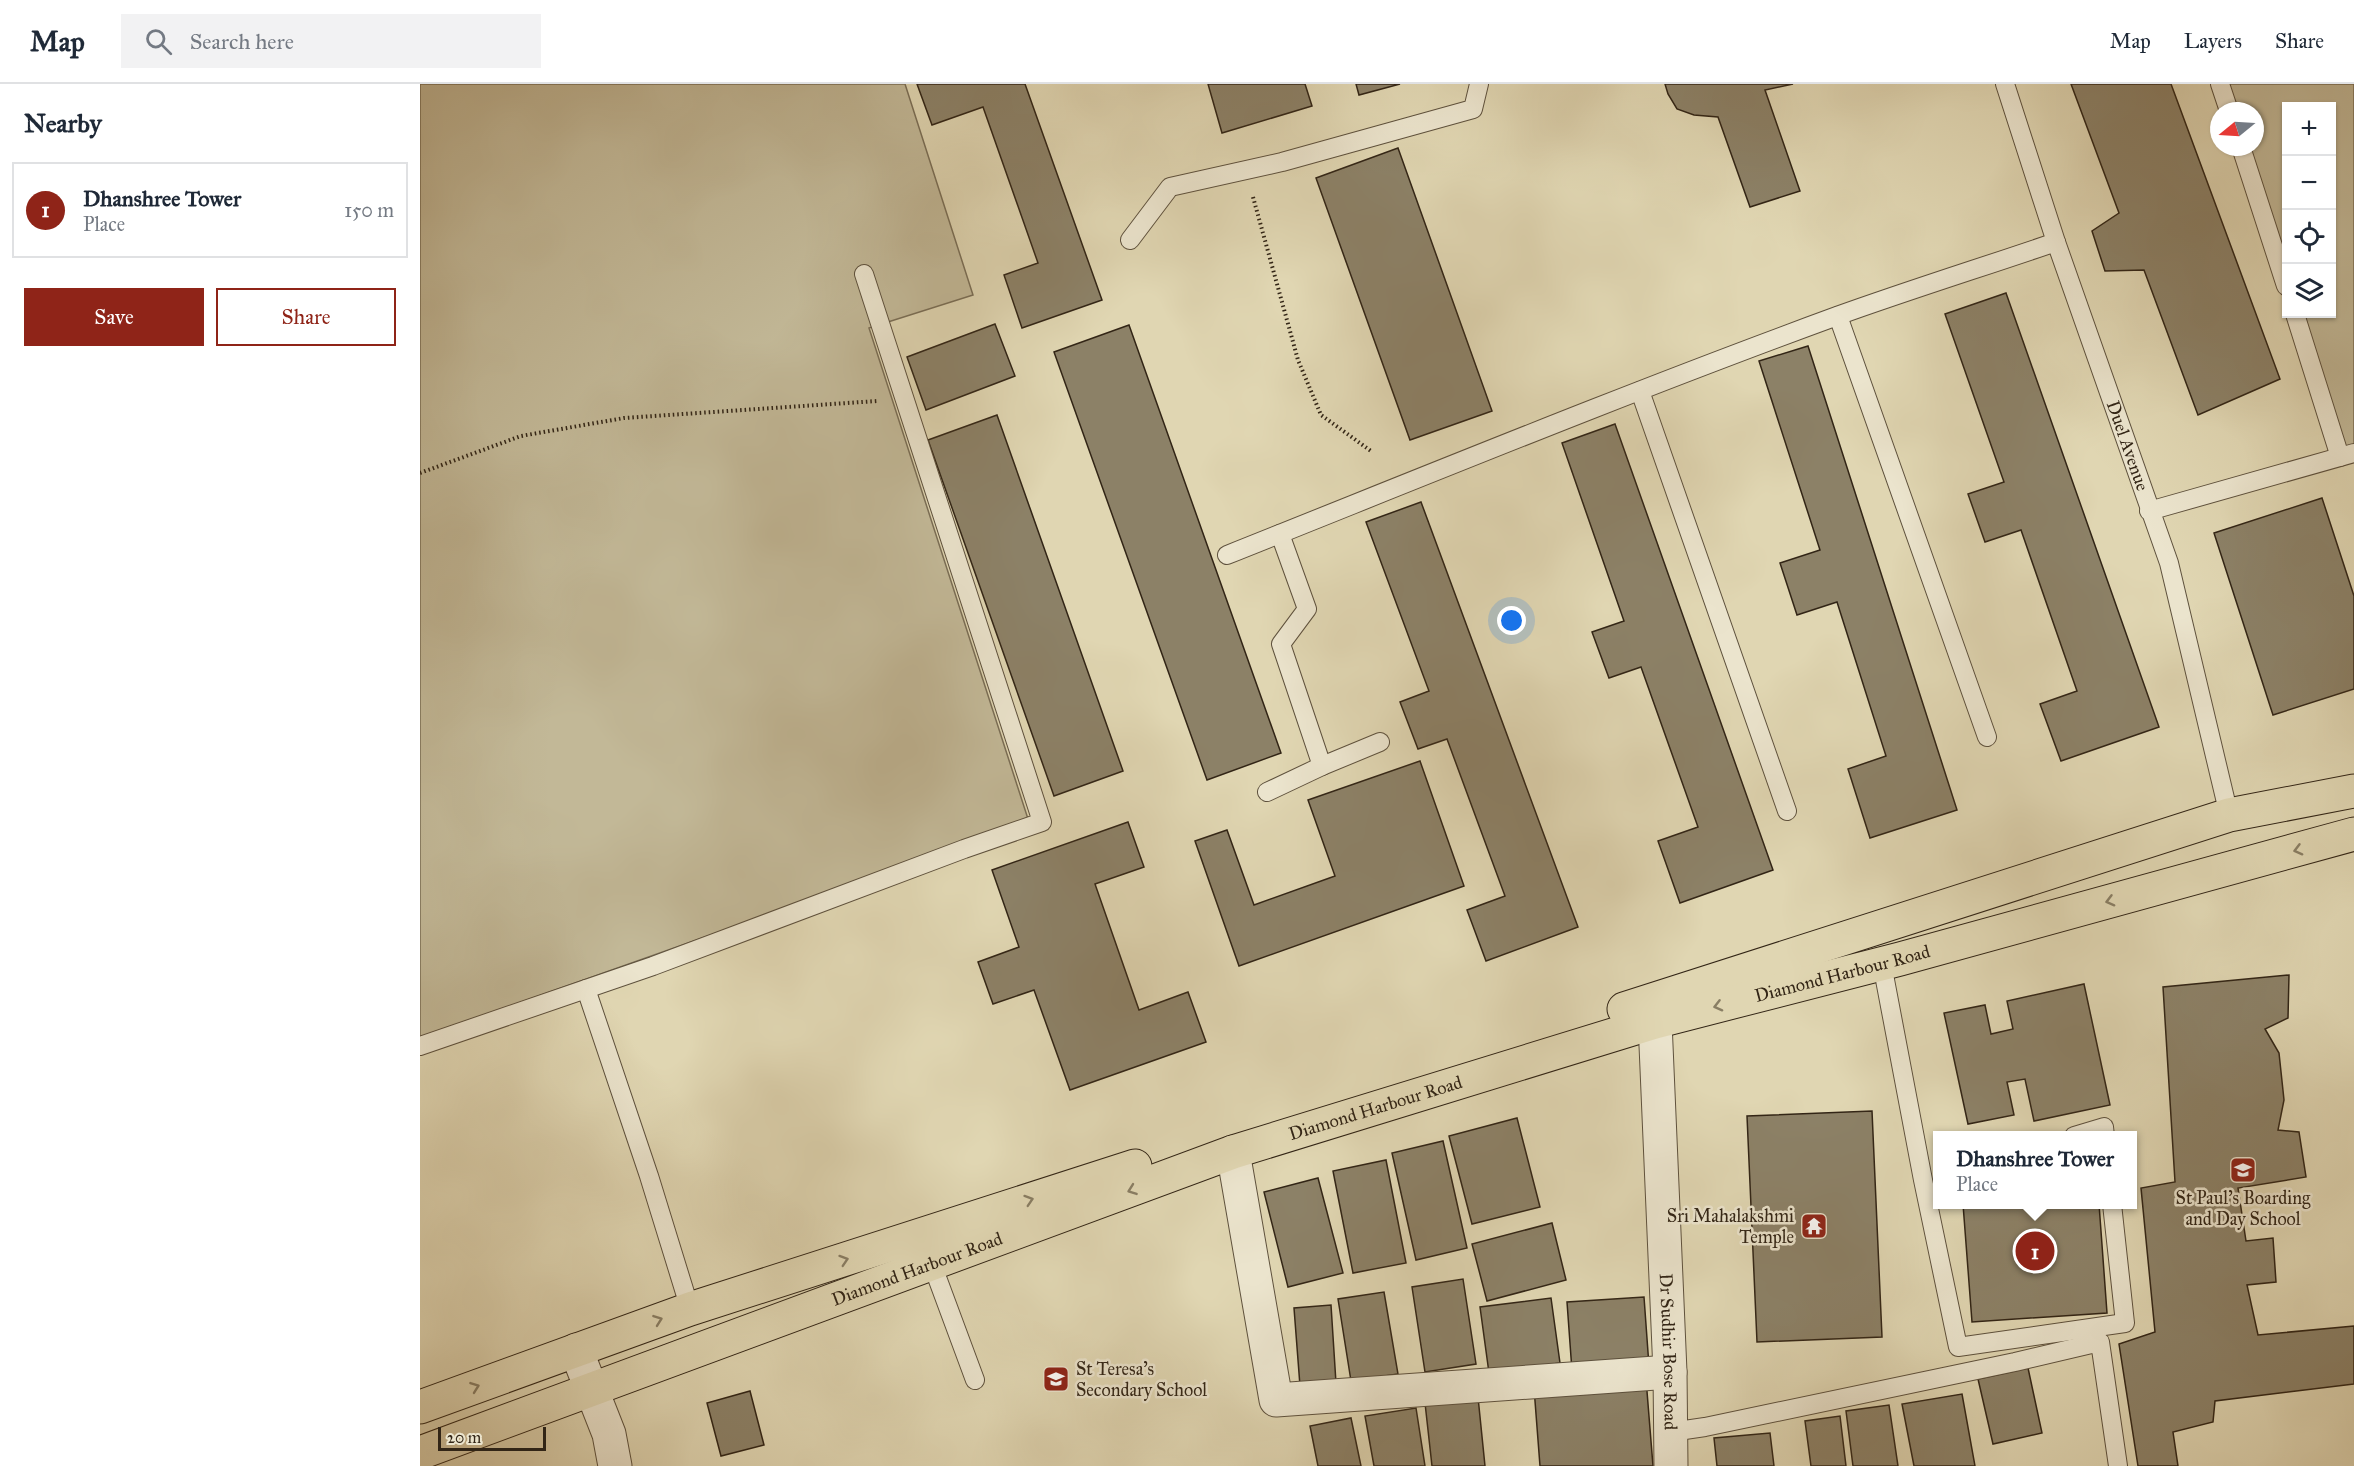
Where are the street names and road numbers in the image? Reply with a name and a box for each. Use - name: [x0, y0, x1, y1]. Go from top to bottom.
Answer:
- street label: Duel Avenue: [2102, 398, 2154, 494]
- street label: Diamond Harbour Road: [1752, 940, 1932, 1007]
- street label: Diamond Harbour Road: [1286, 1071, 1465, 1145]
- street label: Diamond Harbour Road: [829, 1227, 1005, 1311]
- street label: Dr Sudhir Bose Road: [1655, 1273, 1682, 1430]

